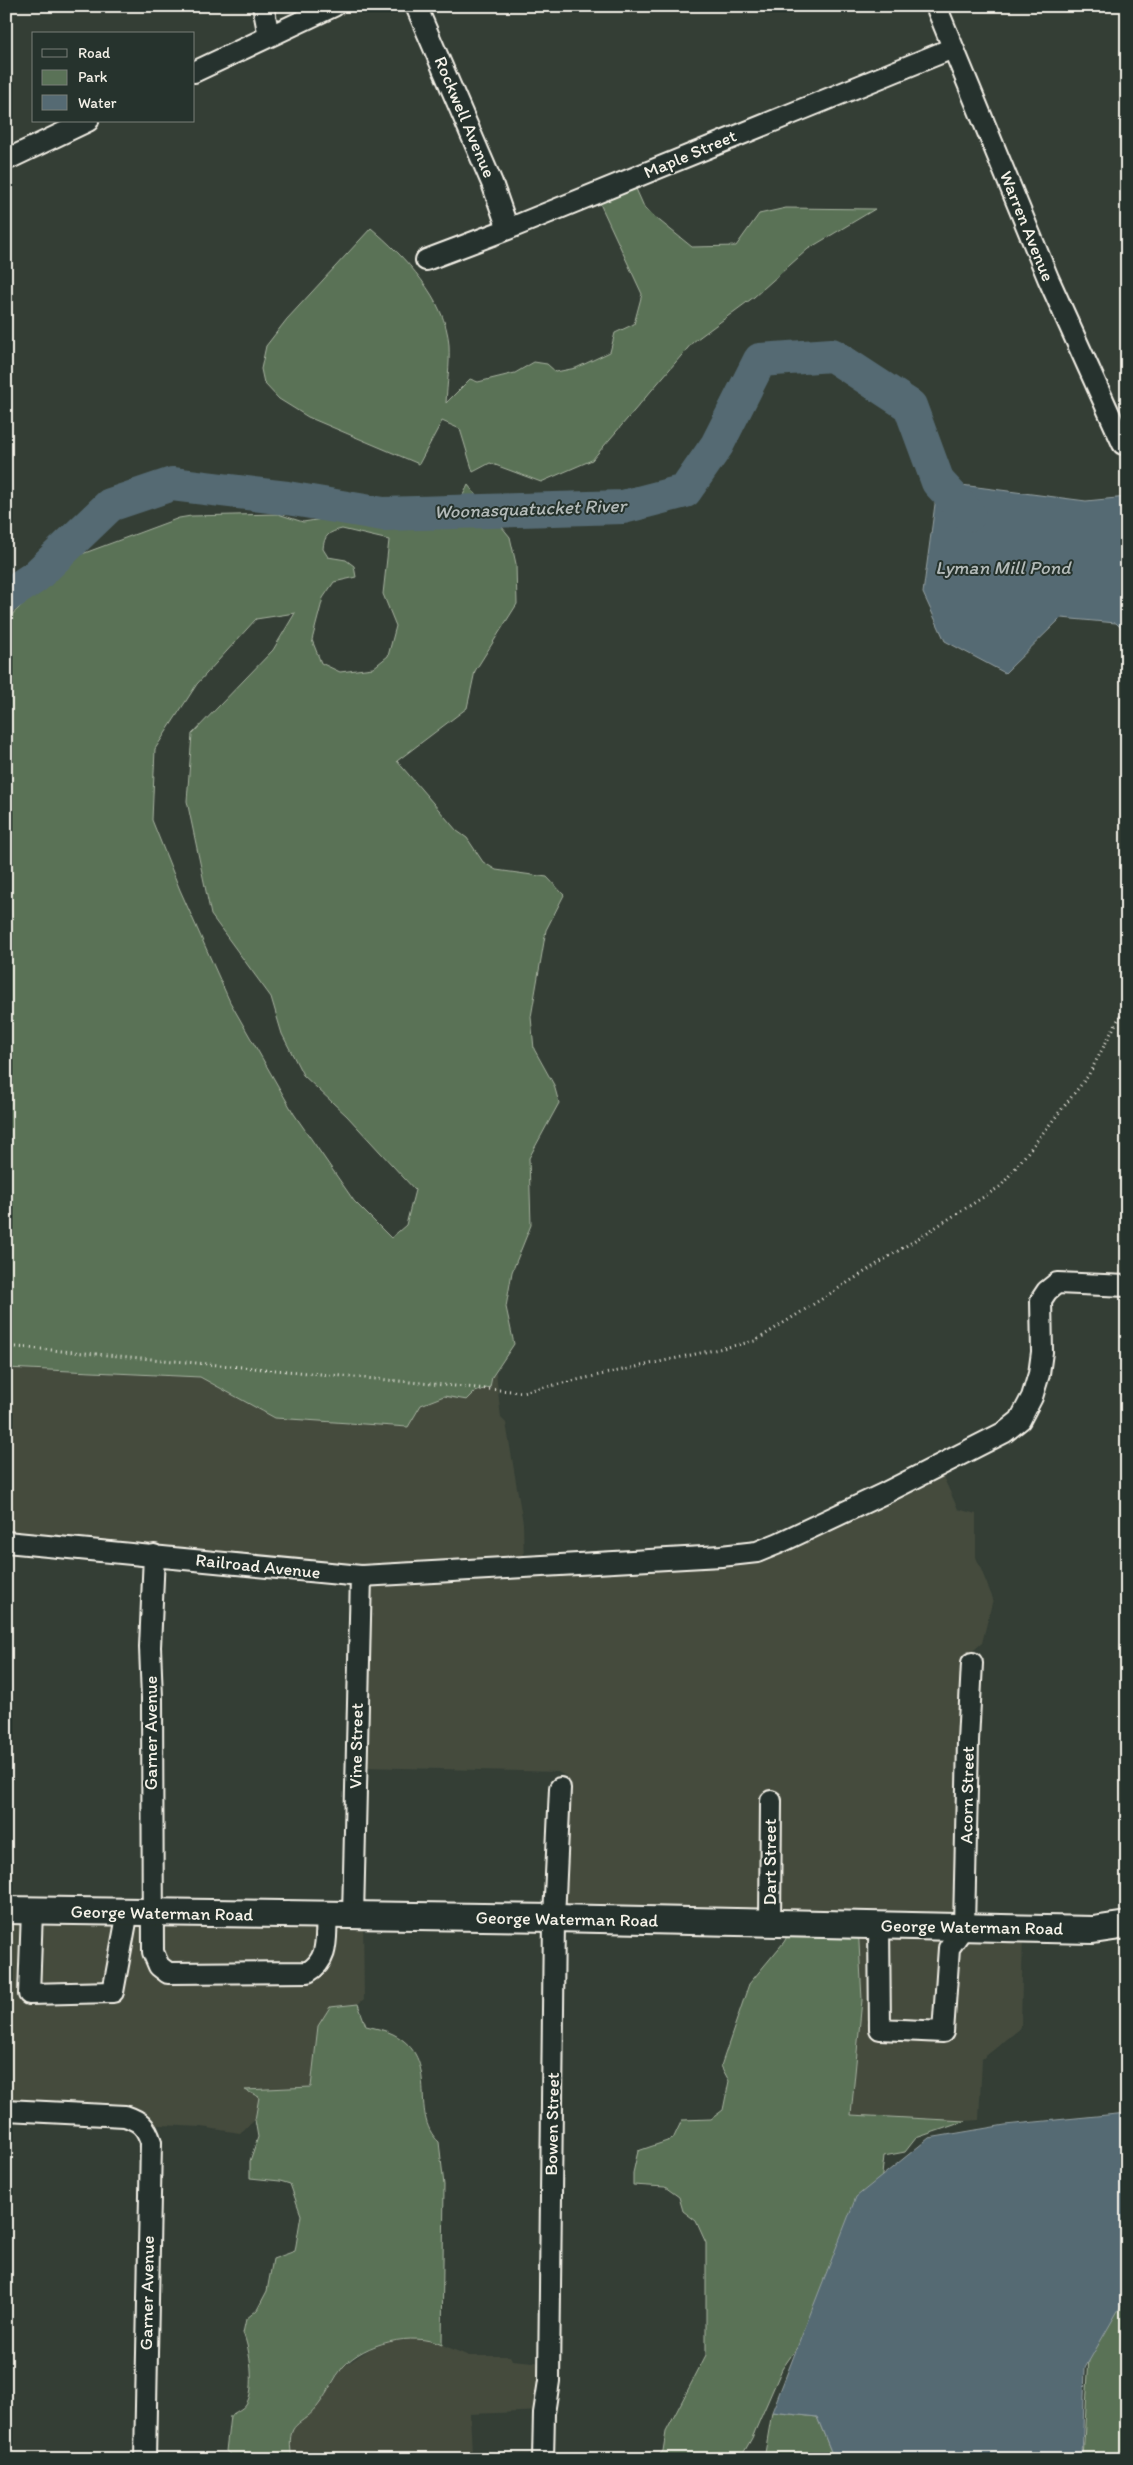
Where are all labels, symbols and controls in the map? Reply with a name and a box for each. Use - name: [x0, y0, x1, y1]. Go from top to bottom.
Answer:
- legend: [32, 32, 195, 122]
- text: Road: [78, 44, 111, 62]
- street label: Rockwell Avenue: [430, 53, 500, 181]
- text: Park: [78, 68, 108, 86]
- text: Water: [78, 94, 117, 112]
- street label: Maple Street: [640, 124, 740, 183]
- street label: Warren Avenue: [995, 168, 1059, 284]
- water label: Woonasquatucket River: [434, 494, 629, 523]
- water label: Lyman Mill Pond: [935, 556, 1072, 579]
- street label: Railroad Avenue: [194, 1549, 322, 1583]
- street label: Garner Avenue: [140, 1676, 162, 1790]
- street label: Vine Street: [344, 1703, 368, 1789]
- street label: Acorn Street: [955, 1746, 979, 1844]
- street label: Dart Street: [759, 1818, 781, 1906]
- street label: George Waterman Road: [71, 1900, 254, 1926]
- street label: George Waterman Road: [476, 1906, 659, 1932]
- street label: George Waterman Road: [881, 1914, 1064, 1940]
- street label: Bowen Street: [540, 2072, 564, 2176]
- street label: Garner Avenue: [135, 2235, 159, 2351]

